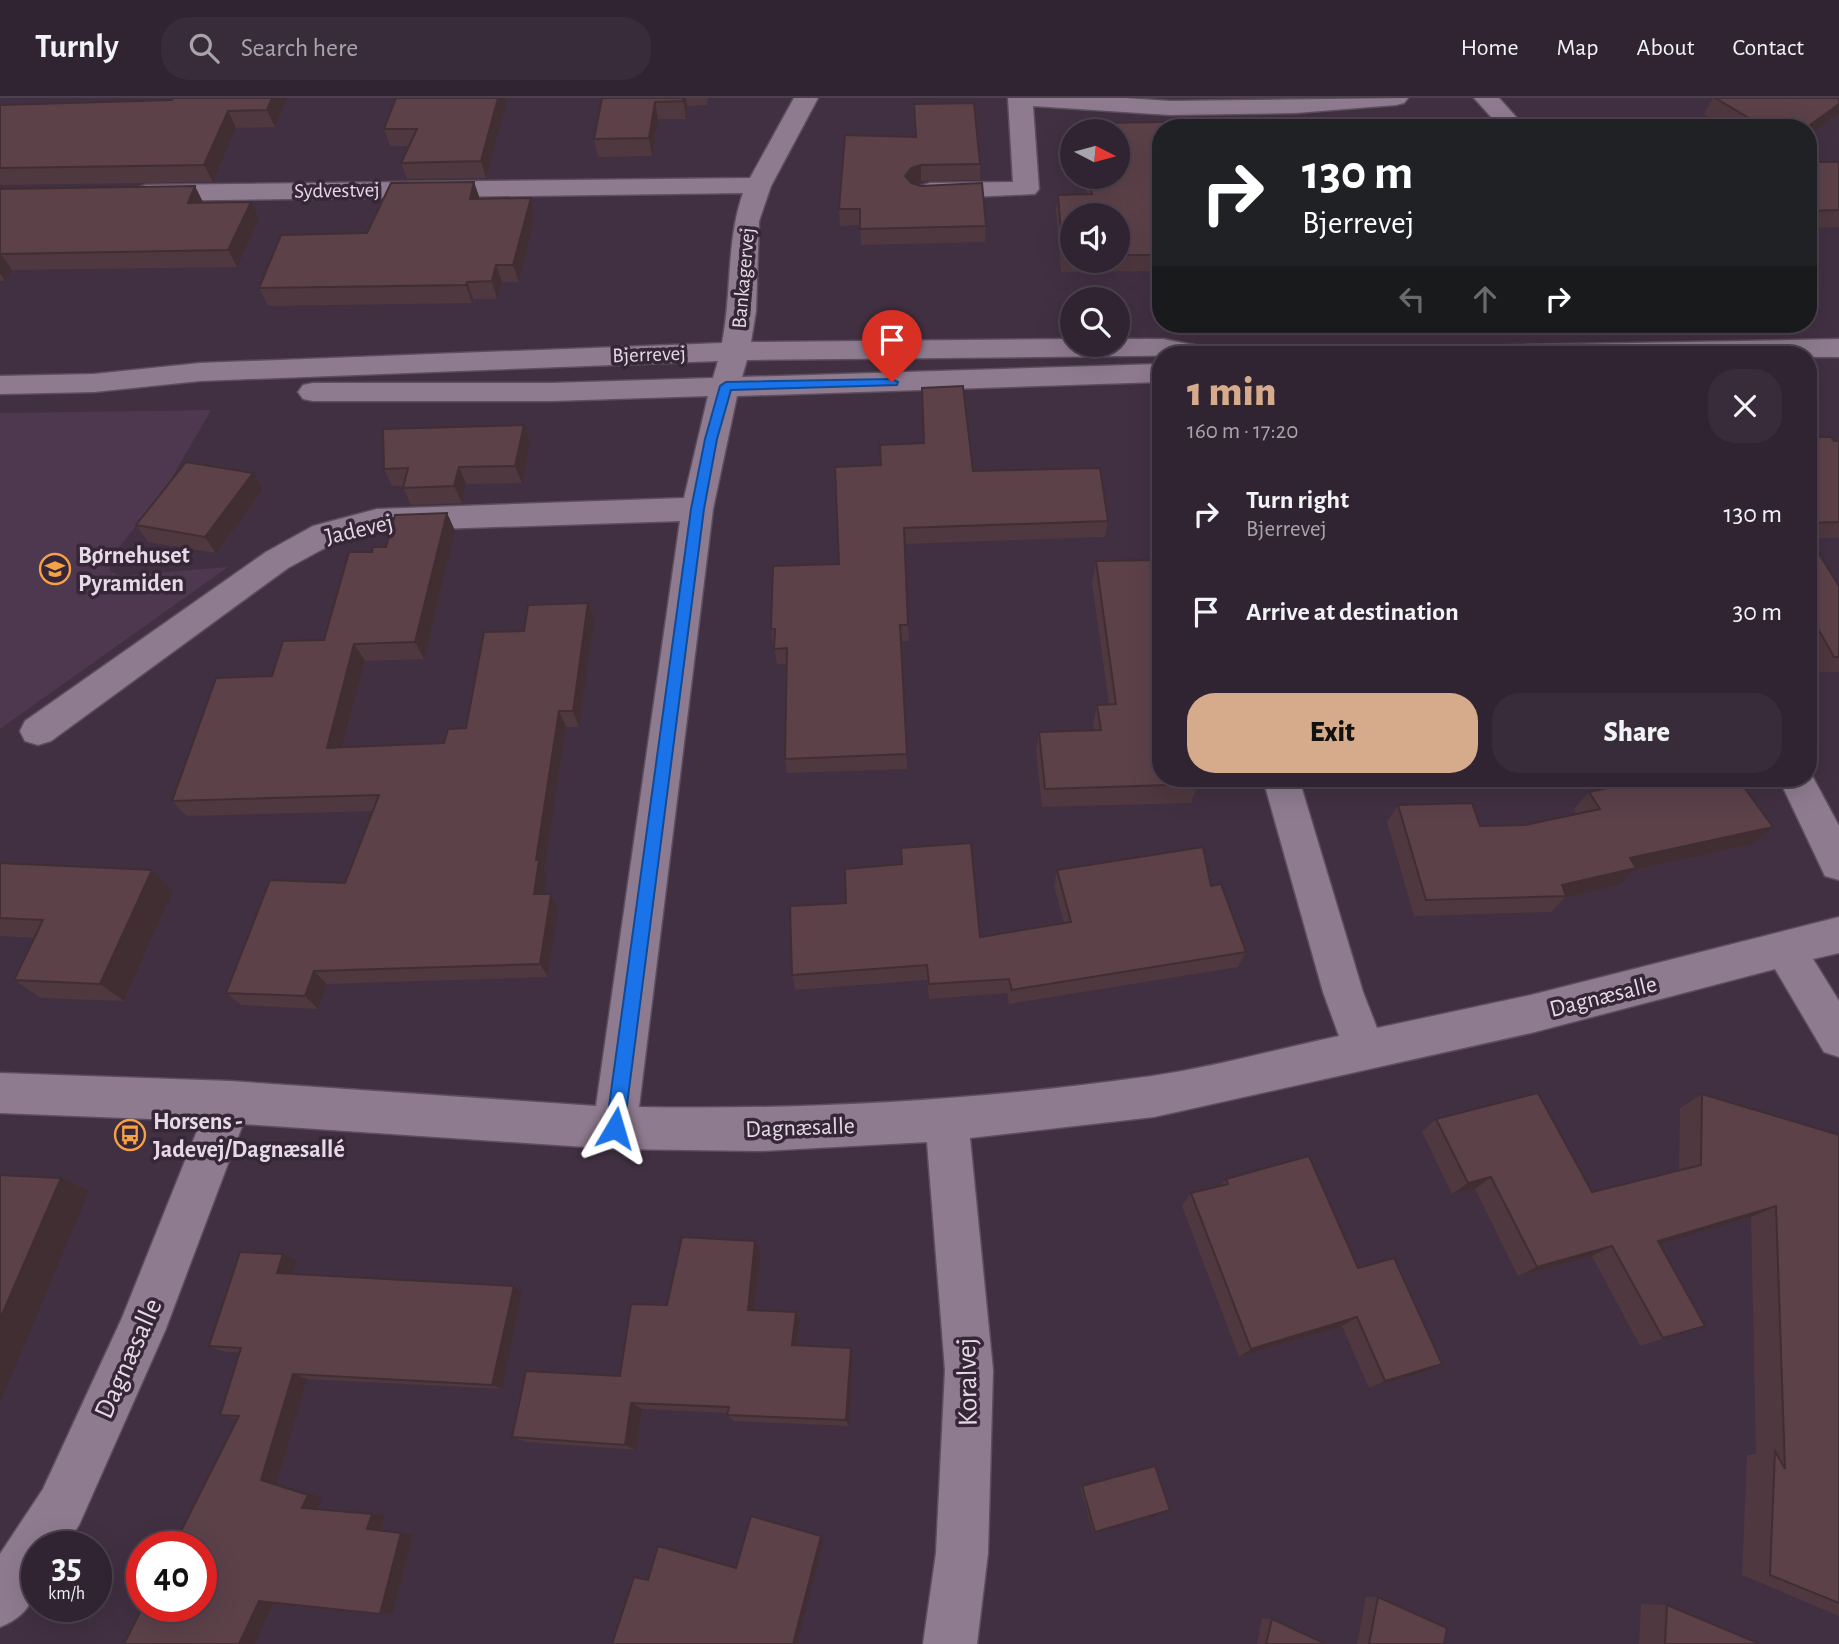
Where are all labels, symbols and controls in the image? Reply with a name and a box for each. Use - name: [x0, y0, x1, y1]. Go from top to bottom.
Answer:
- search box: [161, 17, 651, 80]
- icon: search: [185, 29, 223, 67]
- text: Turnly: [35, 31, 119, 64]
- text: Search here: [241, 35, 358, 61]
- text: Home: [1461, 36, 1519, 60]
- text: Map: [1557, 36, 1599, 60]
- text: About: [1637, 36, 1694, 60]
- text: Contact: [1732, 36, 1804, 60]
- north arrow: [1060, 119, 1130, 189]
- map controls: [1060, 119, 1130, 357]
- icon: right: [1187, 147, 1278, 238]
- text: 130 m: [1302, 149, 1413, 198]
- street label: Sydvestvej: [294, 179, 380, 202]
- button: sound: [1060, 203, 1130, 273]
- text: Bjerrevej: [1302, 207, 1414, 239]
- street label: Bankagervej: [729, 227, 758, 329]
- icon: left: [1393, 280, 1431, 318]
- icon: ahead: [1466, 280, 1504, 318]
- icon: right: [1539, 280, 1577, 318]
- button: search: [1060, 287, 1130, 357]
- pin: [862, 310, 922, 382]
- icon: arrive: [873, 321, 911, 359]
- street label: Bjerrevej: [612, 343, 686, 366]
- button: close: [1708, 369, 1782, 443]
- text: 1 min: [1187, 371, 1276, 413]
- text: 160 m · 17:20: [1187, 420, 1298, 443]
- text: Turn right: [1246, 487, 1349, 513]
- icon: right: [1187, 495, 1225, 533]
- text: 130 m: [1724, 501, 1782, 527]
- street label: Jadevej: [323, 511, 395, 549]
- text: Bjerrevej: [1246, 518, 1327, 541]
- place label: Børnehuset Pyramiden: [78, 544, 190, 596]
- school or university icon: Børnehuset Pyramiden: [38, 552, 72, 586]
- icon: arrive: [1187, 593, 1225, 631]
- text: Arrive at destination: [1246, 599, 1459, 625]
- text: 30 m: [1732, 599, 1782, 625]
- button: Exit: [1187, 693, 1478, 773]
- button: Share: [1492, 693, 1782, 773]
- street label: Dagnæsalle: [1547, 972, 1659, 1022]
- position arrow: [578, 1091, 652, 1165]
- place label: Horsens - Jadevej/Dagnæsallé: [153, 1110, 345, 1162]
- street label: Dagnæsalle: [745, 1114, 855, 1142]
- bus stop icon: Horsens - Jadevej/Dagnæsallé: [113, 1118, 147, 1152]
- street label: Dagnæsalle: [90, 1295, 168, 1423]
- street label: Koralvej: [953, 1337, 983, 1426]
- speed limit sign: 40: [126, 1531, 217, 1622]
- text: 35: [51, 1550, 82, 1585]
- text: km/h: [48, 1585, 85, 1603]

